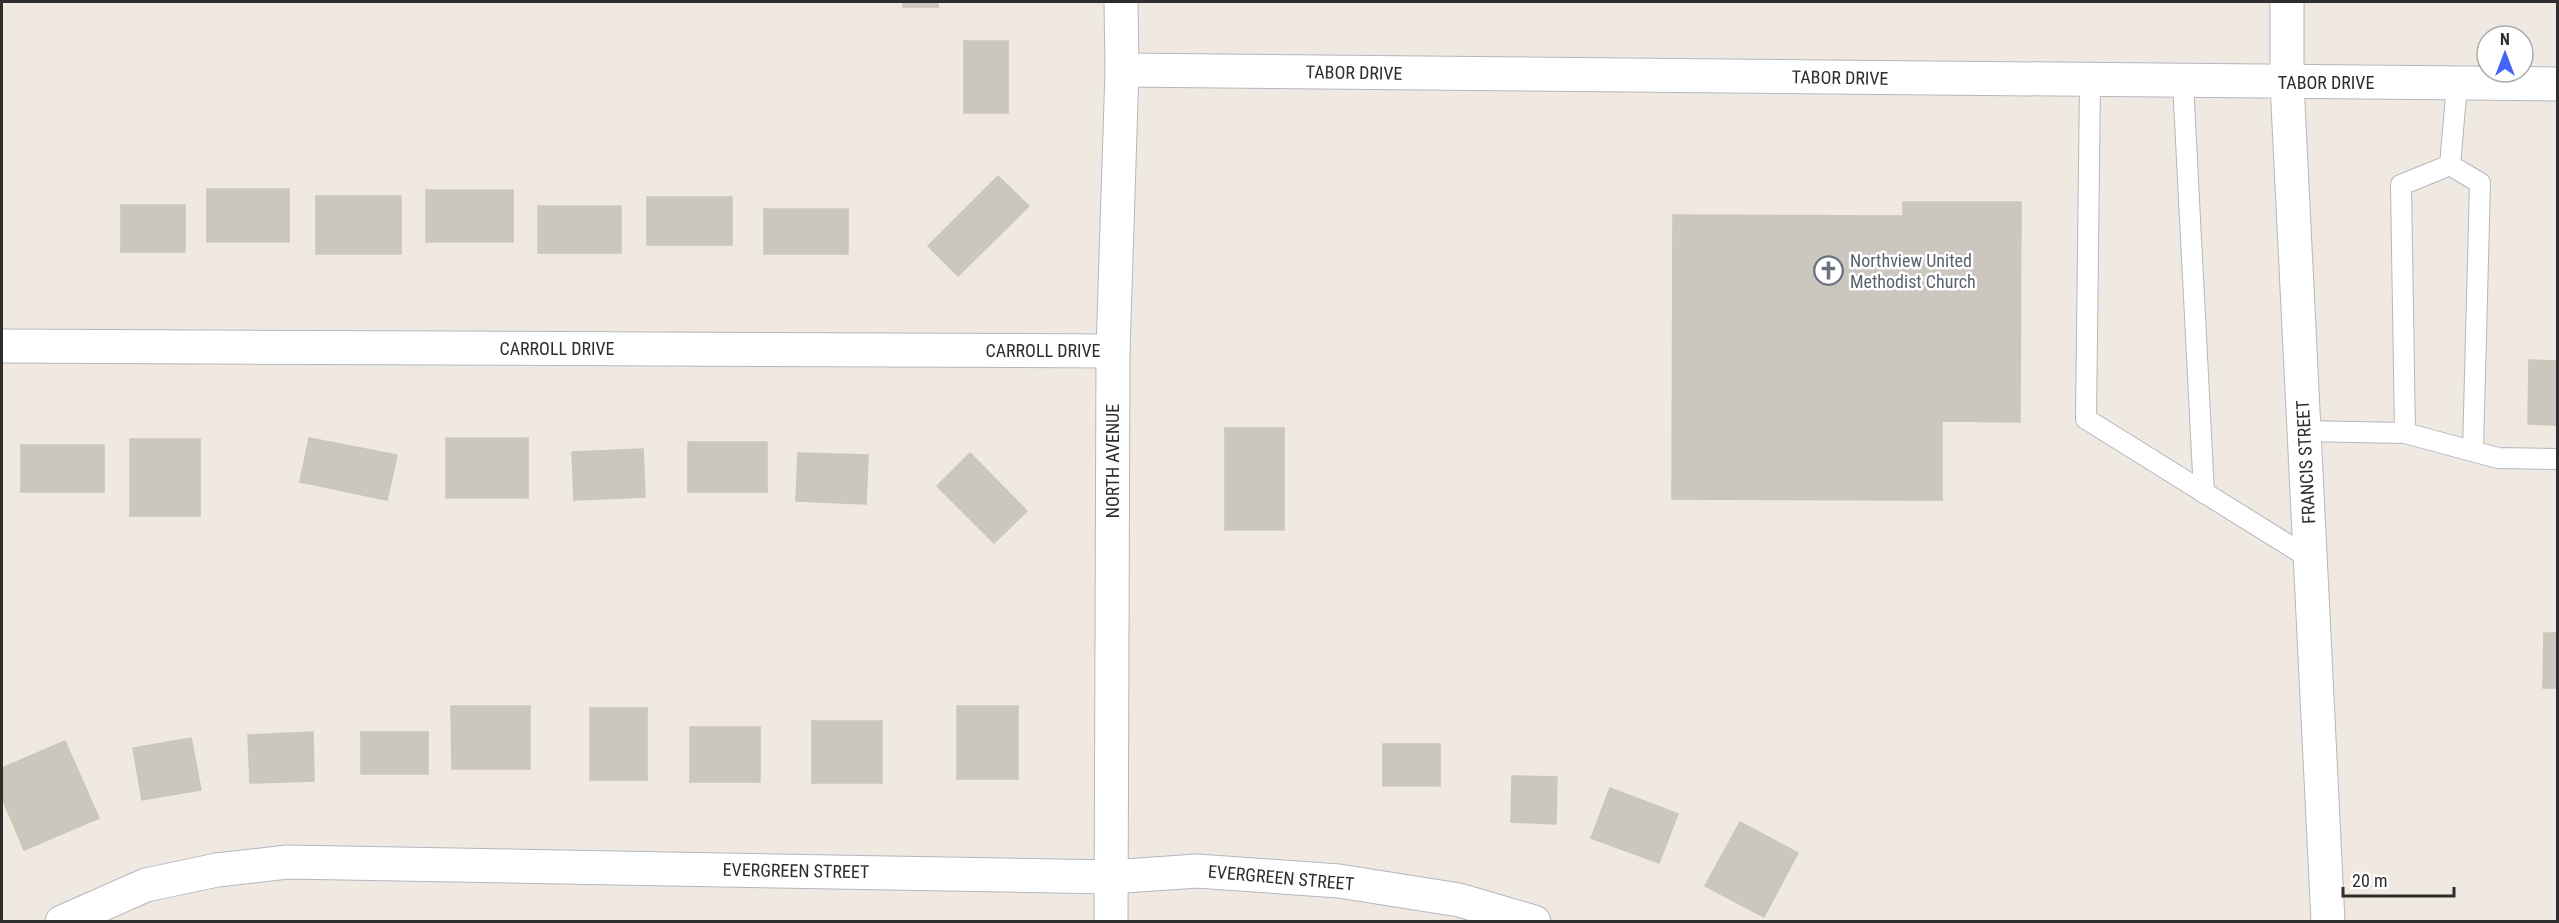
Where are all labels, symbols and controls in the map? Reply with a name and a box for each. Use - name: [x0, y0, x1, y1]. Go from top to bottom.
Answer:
- north arrow: [2475, 24, 2535, 84]
- text: N: [2500, 30, 2510, 49]
- street label: TABOR DRIVE: [1305, 61, 1403, 84]
- street label: TABOR DRIVE: [1791, 66, 1889, 89]
- street label: TABOR DRIVE: [2278, 72, 2374, 93]
- place label: Northview United Methodist Church: [1850, 250, 1976, 292]
- church icon: Northview United Methodist Church: [1813, 255, 1845, 287]
- street label: CARROLL DRIVE: [499, 338, 615, 359]
- street label: CARROLL DRIVE: [985, 340, 1101, 361]
- street label: FRANCIS STREET: [2292, 400, 2319, 524]
- street label: NORTH AVENUE: [1102, 404, 1123, 518]
- street label: EVERGREEN STREET: [723, 859, 869, 882]
- scale bar: [2343, 860, 2454, 898]
- street label: EVERGREEN STREET: [1207, 861, 1355, 894]
- text: 20 m: [2352, 870, 2387, 891]

